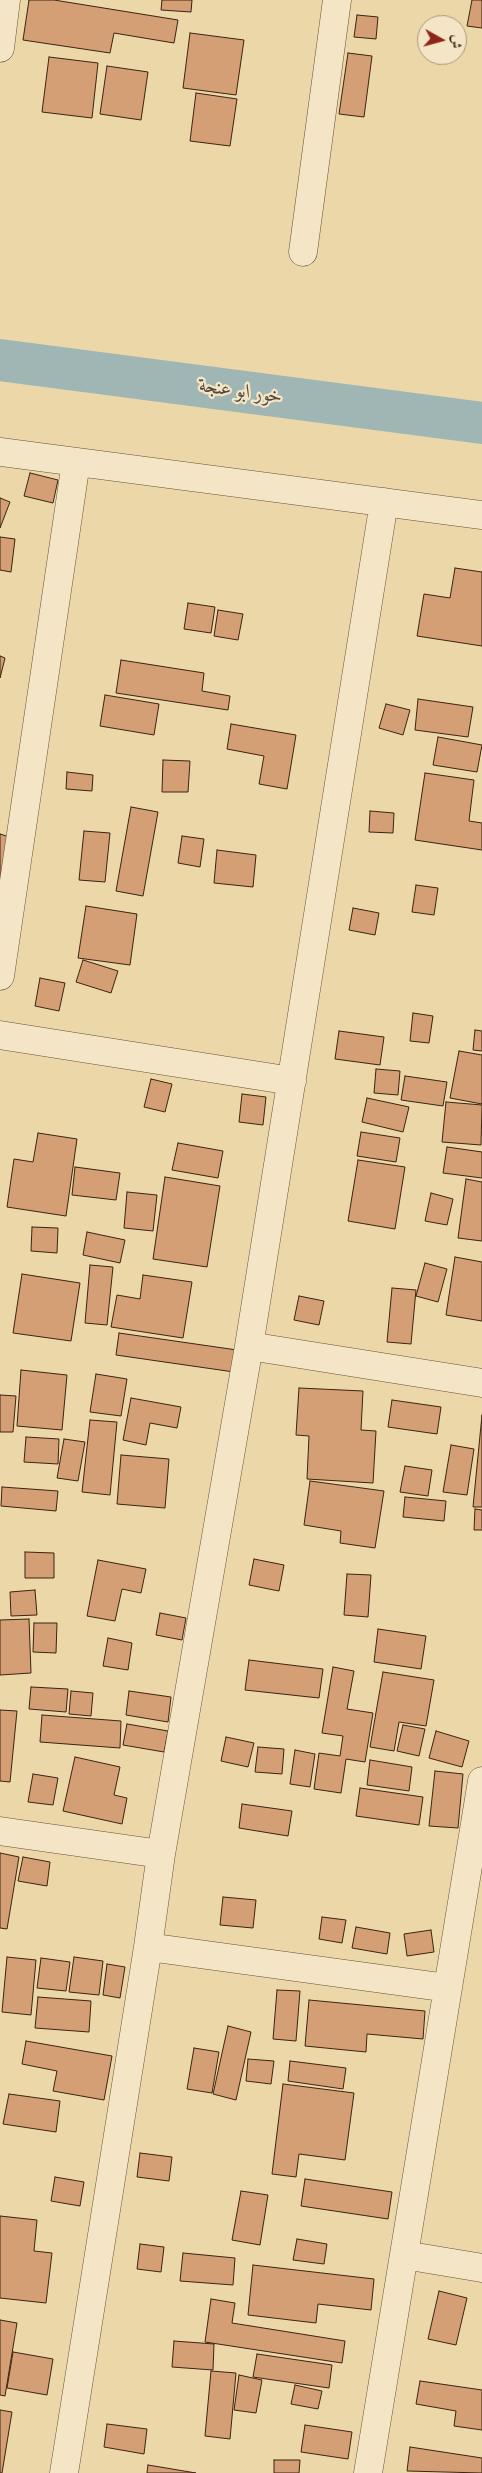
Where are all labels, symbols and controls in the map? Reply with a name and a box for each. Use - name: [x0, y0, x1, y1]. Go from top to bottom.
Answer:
- north arrow: [417, 15, 467, 65]
- text: ش: [446, 34, 466, 50]
- water label: خور ابو عنجة: [198, 374, 284, 410]

